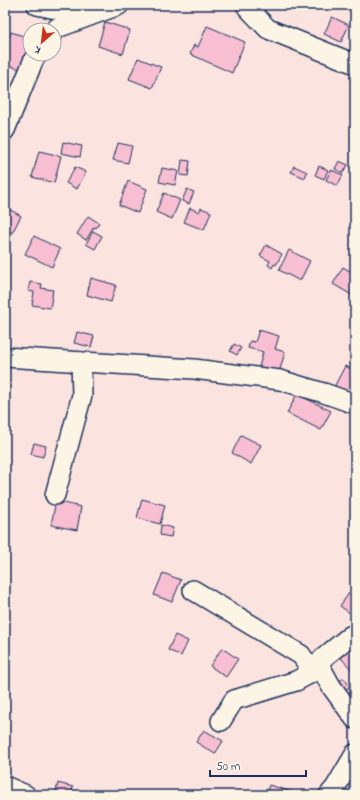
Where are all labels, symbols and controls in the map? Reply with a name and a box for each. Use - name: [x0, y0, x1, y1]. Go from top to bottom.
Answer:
- north arrow: [22, 22, 62, 62]
- text: K: [31, 41, 44, 58]
- scale bar: [210, 752, 306, 778]
- text: 50 m: [216, 758, 240, 776]

